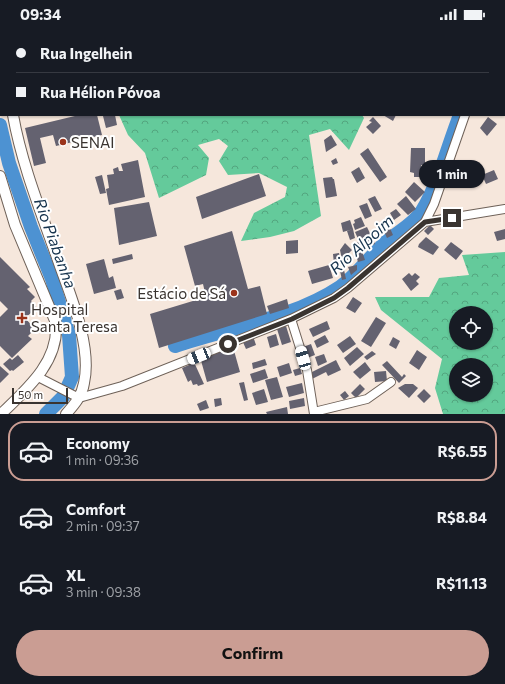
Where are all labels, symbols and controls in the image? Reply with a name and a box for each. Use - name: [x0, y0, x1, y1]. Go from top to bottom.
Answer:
- text: 09:34: [20, 5, 61, 23]
- text: Rua Ingelhein: [40, 44, 132, 62]
- text: Rua Hélion Póvoa: [40, 83, 160, 101]
- place label: SENAI: [71, 133, 115, 151]
- marker: SENAI: [58, 137, 68, 147]
- callout: 1 min: [419, 160, 485, 188]
- text: 1 min: [437, 166, 467, 182]
- water label: Rio Piabanha: [31, 195, 81, 291]
- route end: [443, 209, 461, 227]
- water label: Rio Alpoim: [325, 210, 397, 278]
- place label: Estácio de Sá: [137, 284, 226, 302]
- marker: Estácio de Sá: [229, 288, 239, 298]
- place label: Hospital Santa Teresa: [31, 300, 118, 335]
- map controls: [449, 306, 493, 402]
- button: locate: [449, 306, 493, 350]
- marker: Hospital Santa Teresa: [16, 312, 28, 324]
- route start: [219, 335, 237, 353]
- car: [294, 345, 312, 371]
- car: [186, 346, 212, 366]
- button: layers: [449, 358, 493, 402]
- scale bar: [12, 386, 68, 405]
- text: 50 m: [18, 388, 43, 401]
- icon: car: [18, 433, 54, 469]
- text: Economy: [66, 434, 130, 452]
- text: R$6.55: [438, 442, 487, 460]
- text: 1 min · 09:36: [66, 452, 139, 468]
- icon: car: [18, 499, 54, 535]
- text: Comfort: [66, 500, 126, 518]
- text: R$8.84: [437, 508, 487, 526]
- text: 2 min · 09:37: [66, 518, 140, 534]
- icon: car: [18, 565, 54, 601]
- text: XL: [66, 566, 85, 584]
- text: R$11.13: [436, 574, 487, 592]
- text: 3 min · 09:38: [66, 584, 141, 600]
- button: Confirm: [16, 630, 489, 676]

